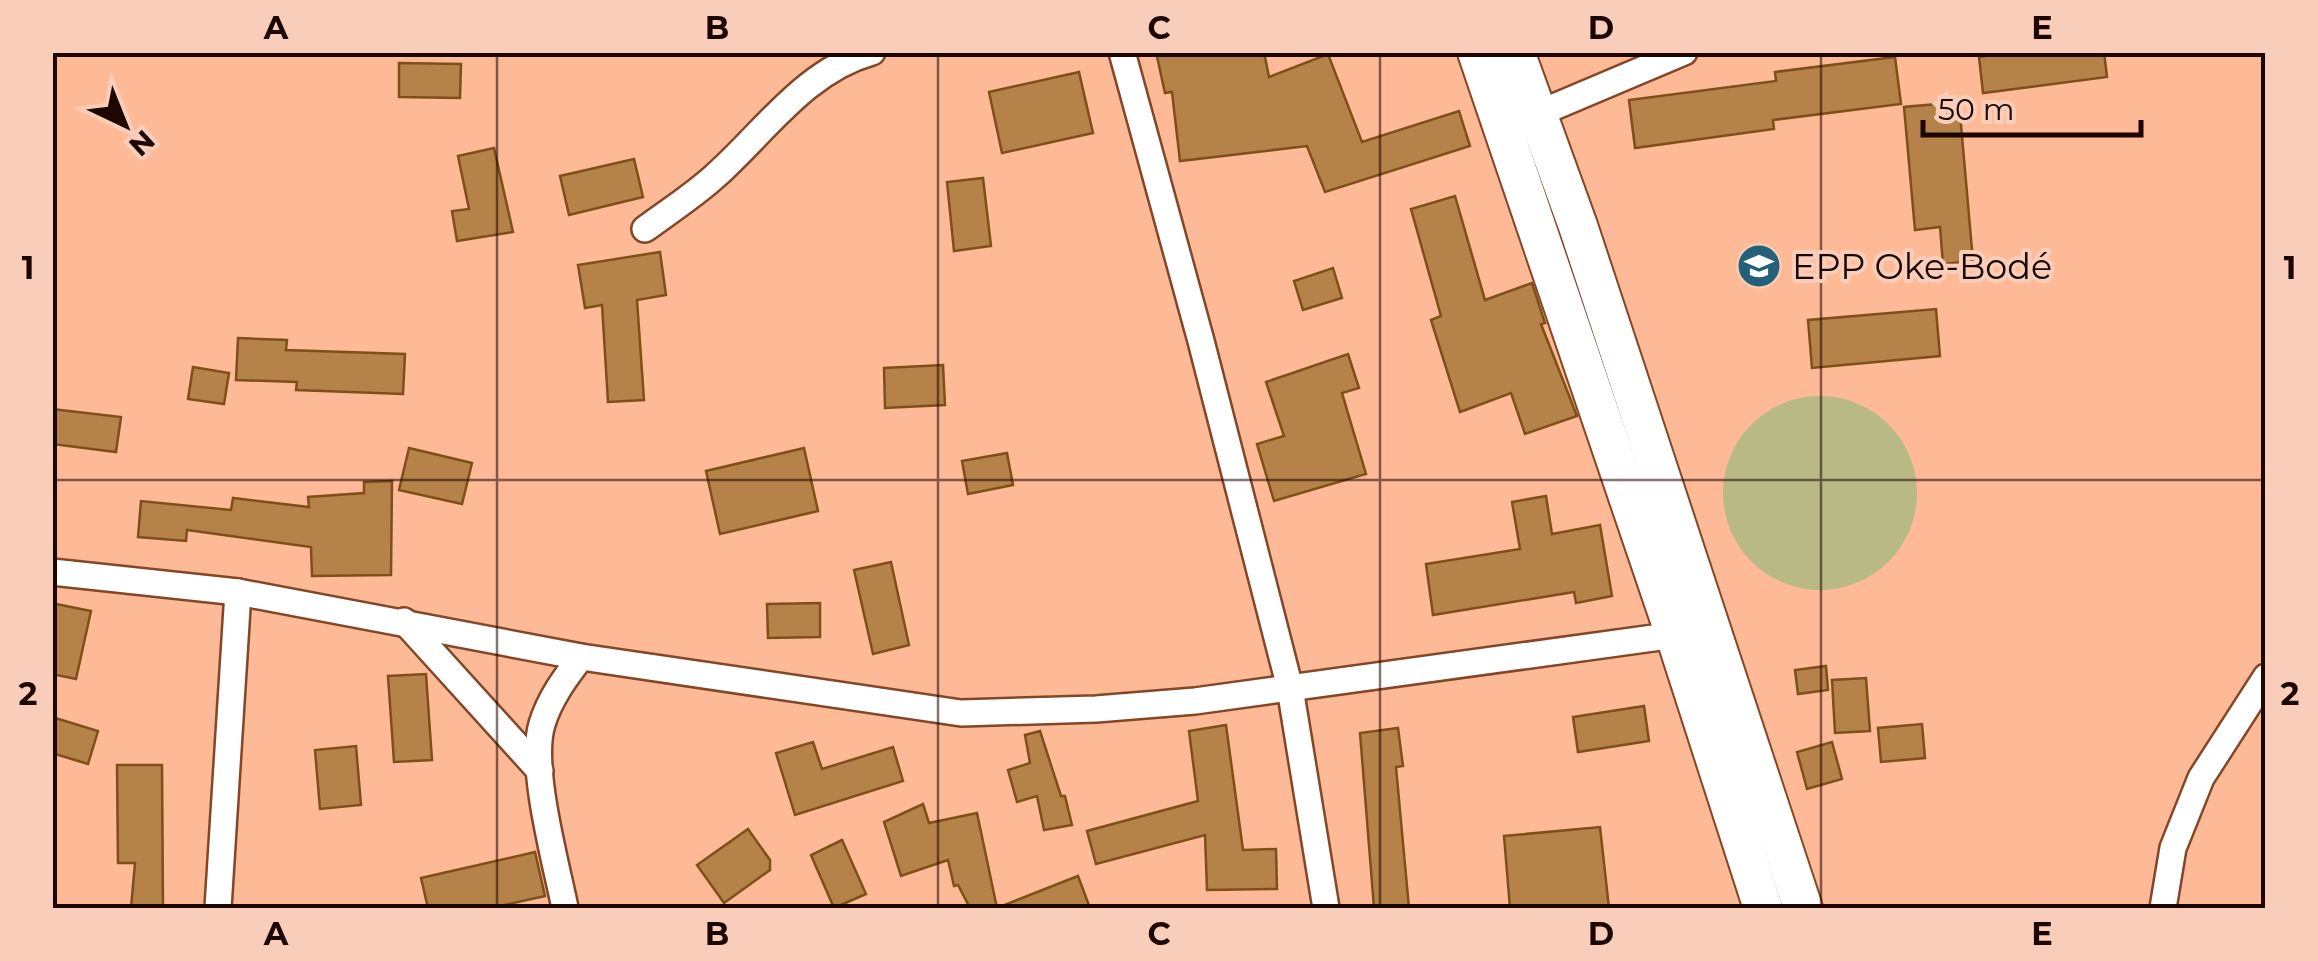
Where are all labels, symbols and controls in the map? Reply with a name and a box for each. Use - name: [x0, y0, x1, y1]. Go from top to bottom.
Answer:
- text: A: [263, 8, 289, 47]
- text: B: [705, 8, 729, 47]
- text: C: [1147, 8, 1171, 47]
- text: D: [1588, 8, 1614, 47]
- text: E: [2031, 8, 2053, 47]
- north arrow: [75, 75, 175, 175]
- scale bar: [1923, 75, 2140, 137]
- text: 50 m: [1938, 91, 2015, 128]
- text: N: [122, 123, 162, 163]
- school or university icon: EPP Oke-Bodé: [1736, 243, 1782, 289]
- place label: EPP Oke-Bodé: [1792, 245, 2052, 288]
- text: 1: [22, 248, 34, 287]
- text: 1: [2284, 248, 2296, 287]
- text: 2: [19, 674, 37, 713]
- text: 2: [2281, 674, 2299, 713]
- text: A: [263, 914, 289, 953]
- text: B: [705, 914, 729, 953]
- text: C: [1147, 914, 1171, 953]
- text: D: [1588, 914, 1614, 953]
- text: E: [2031, 914, 2053, 953]

